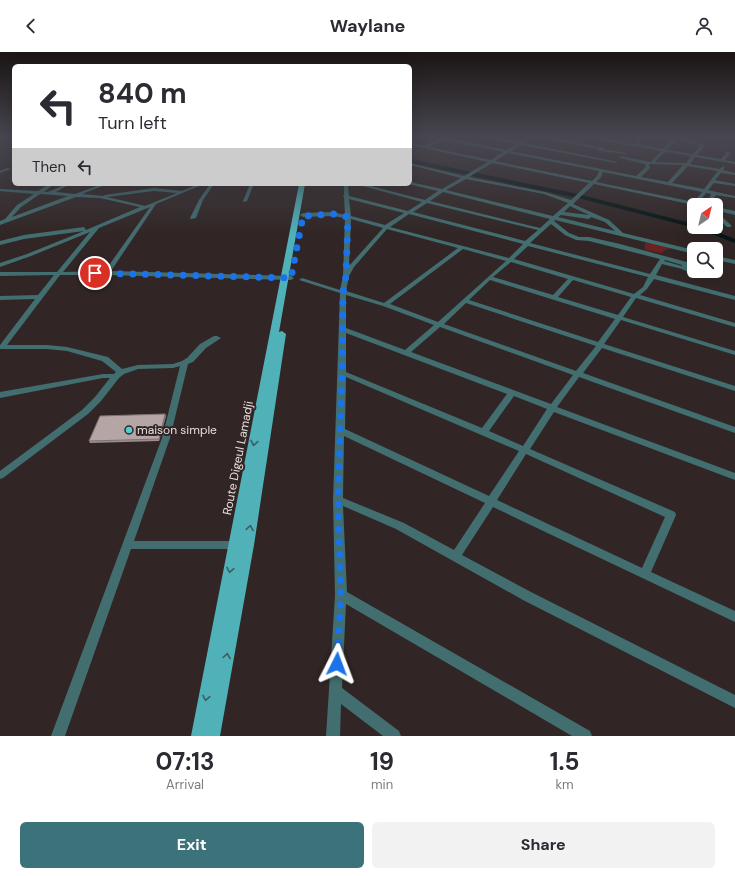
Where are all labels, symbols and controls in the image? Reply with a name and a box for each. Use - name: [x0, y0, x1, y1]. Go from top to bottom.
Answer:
- text: Waylane: [330, 14, 405, 38]
- icon: back: [20, 15, 42, 37]
- icon: person: [693, 15, 715, 37]
- text: 840 m: [98, 75, 187, 112]
- icon: left: [32, 80, 84, 132]
- text: Turn left: [98, 111, 167, 135]
- icon: left: [74, 156, 96, 178]
- text: Then: [32, 157, 66, 177]
- north arrow: [687, 198, 723, 234]
- map controls: [687, 198, 723, 278]
- button: search: [687, 242, 723, 278]
- pin: [78, 256, 112, 290]
- icon: arrive: [84, 262, 106, 284]
- street label: Route Digeul Lamadji: [219, 400, 257, 516]
- place label: maison simple: [137, 422, 217, 438]
- marker: maison simple: [124, 425, 134, 435]
- one-way arrow: [251, 439, 259, 446]
- one-way arrow: [245, 525, 253, 531]
- one-way arrow: [227, 567, 235, 573]
- position arrow: [316, 643, 358, 685]
- one-way arrow: [222, 653, 230, 659]
- one-way arrow: [202, 695, 211, 701]
- text: 07:13: [156, 746, 215, 777]
- text: 19: [370, 746, 394, 777]
- text: 1.5: [550, 746, 579, 777]
- text: Arrival: [166, 776, 204, 793]
- text: min: [371, 776, 393, 793]
- text: km: [555, 776, 574, 793]
- button: Exit: [20, 822, 364, 868]
- button: Share: [372, 822, 715, 868]

